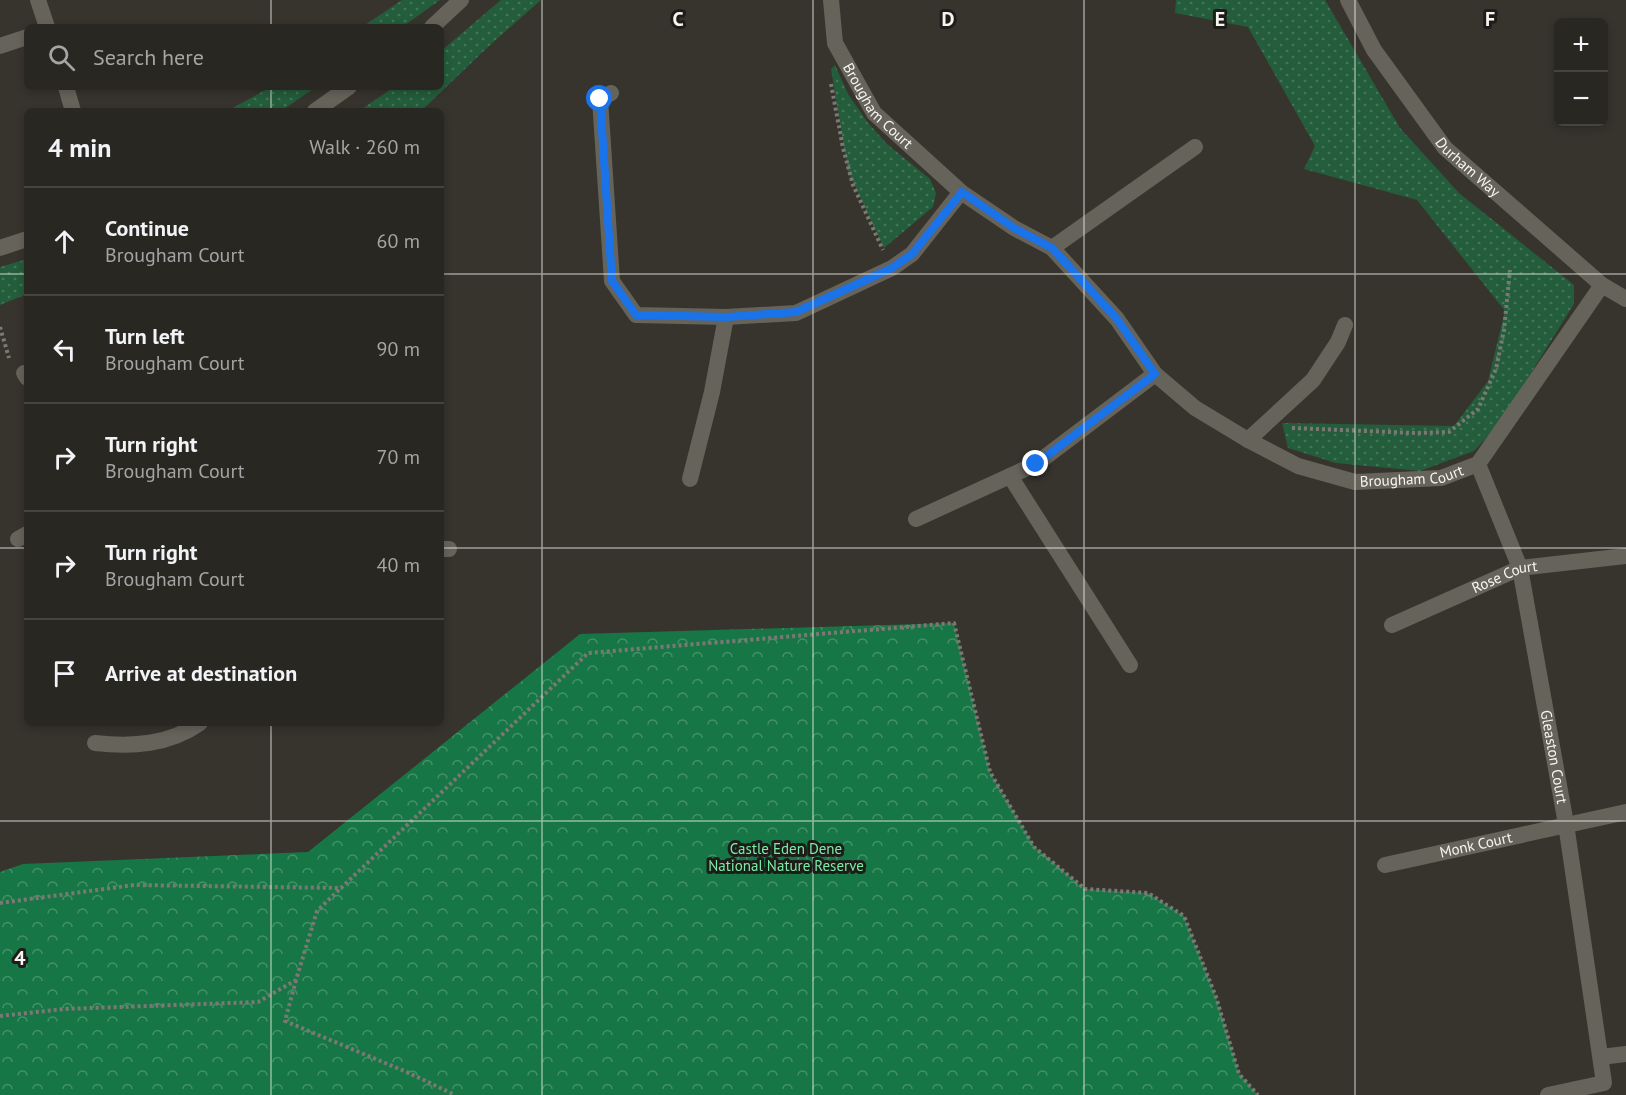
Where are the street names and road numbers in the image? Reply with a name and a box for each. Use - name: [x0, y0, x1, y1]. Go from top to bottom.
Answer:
- street label: Brougham Court: [839, 59, 917, 153]
- street label: Durham Way: [1431, 133, 1504, 201]
- street label: Brougham Court: [1359, 460, 1466, 491]
- street label: Rose Court: [1469, 556, 1538, 597]
- street label: Gleaston Court: [1537, 708, 1572, 805]
- street label: Monk Court: [1438, 827, 1514, 862]

